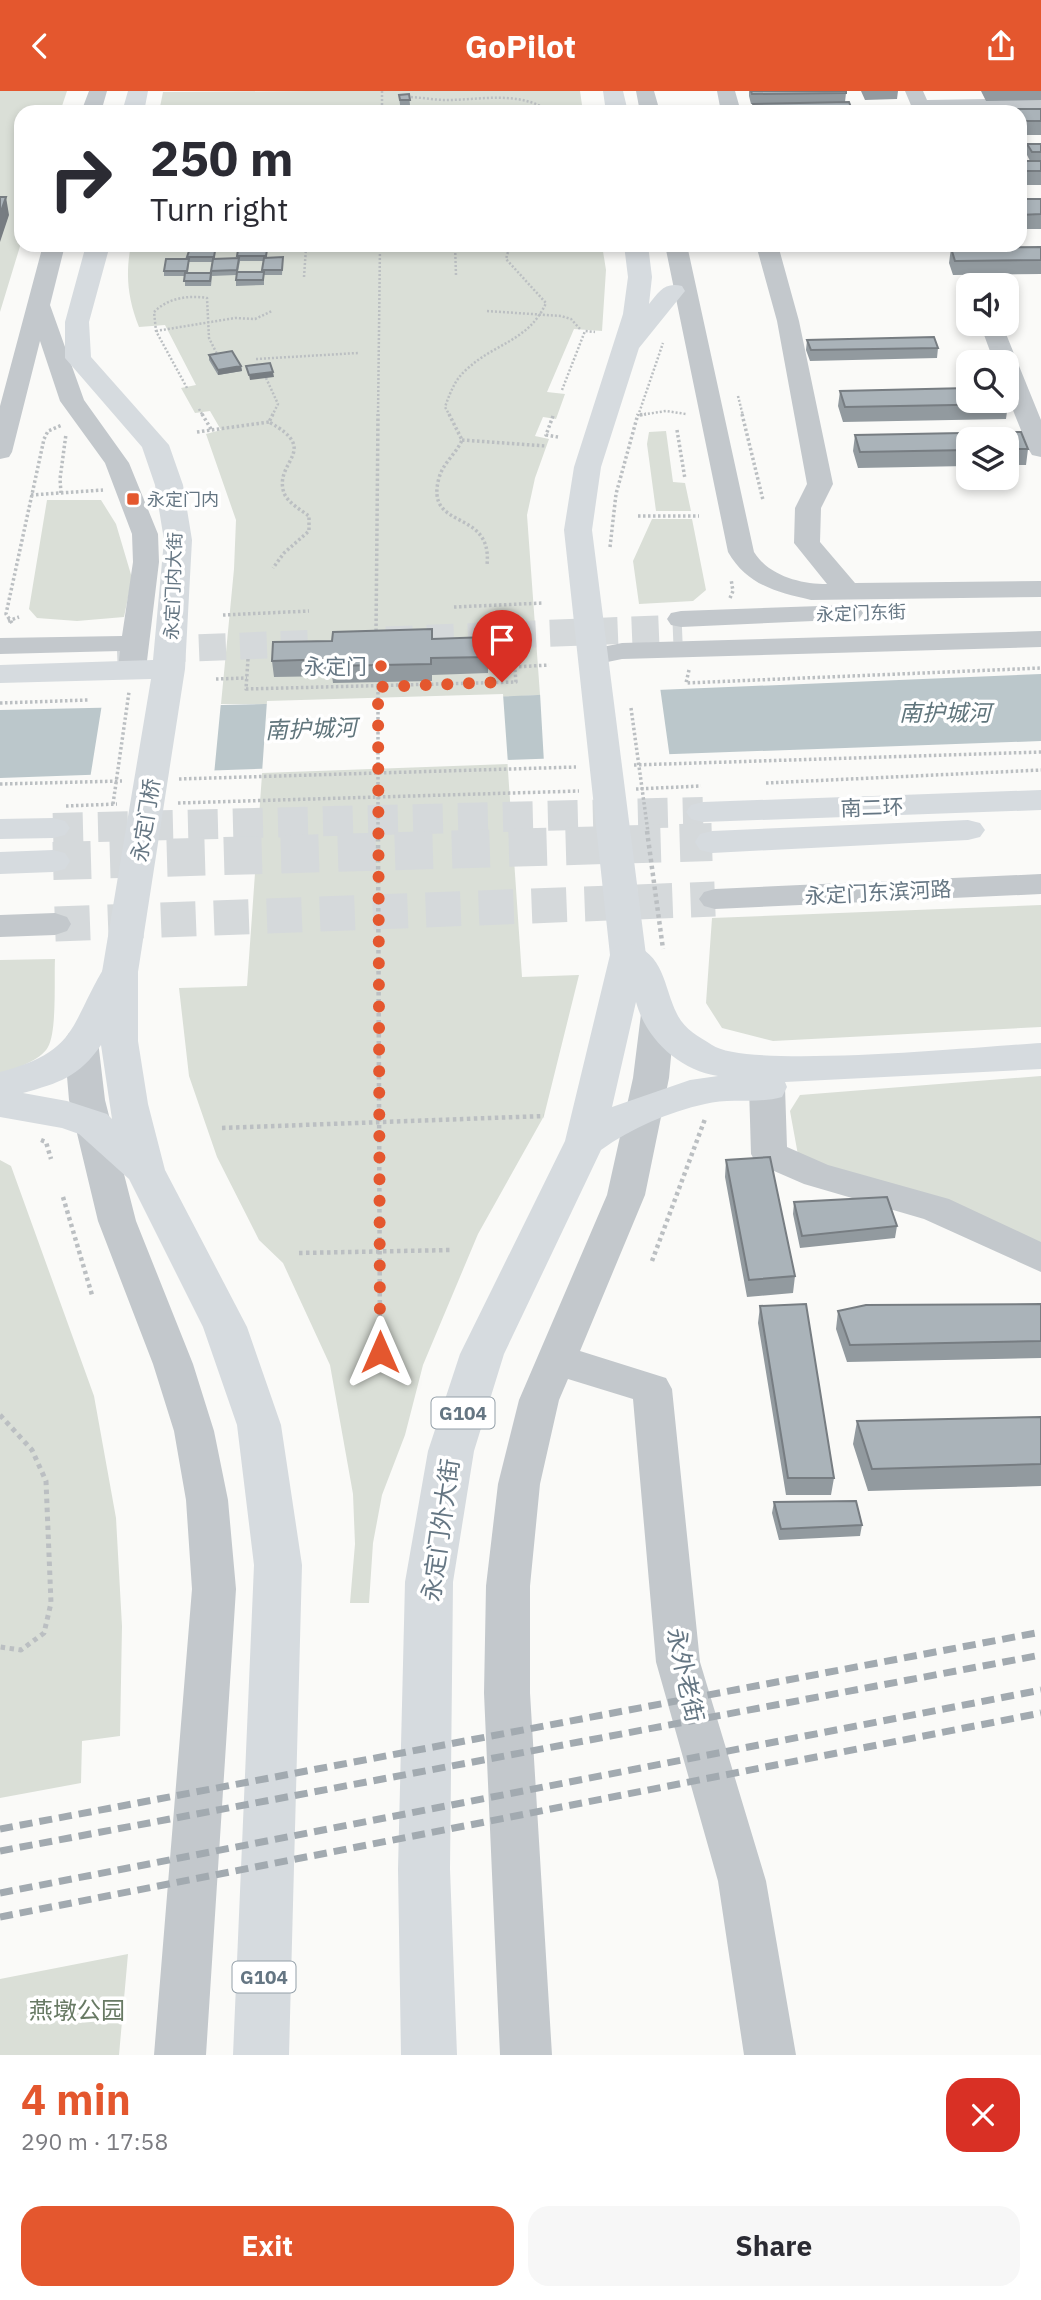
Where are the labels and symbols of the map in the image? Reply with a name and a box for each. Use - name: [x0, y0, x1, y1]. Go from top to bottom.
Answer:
- place label: 永定门内: [147, 488, 219, 511]
- marker: 永定门内: [125, 491, 141, 507]
- street label: 永定门内大街: [160, 532, 186, 640]
- street label: 永定门东街: [816, 600, 906, 626]
- pin: [472, 610, 532, 682]
- place label: 永定门: [304, 652, 367, 680]
- marker: 永定门: [373, 658, 389, 674]
- water label: 南护城河: [899, 697, 995, 727]
- water label: 南护城河: [265, 711, 361, 745]
- street label: 永定门桥: [125, 776, 165, 864]
- street label: 南二环: [840, 792, 904, 822]
- street label: 永定门东滨河路: [804, 874, 952, 910]
- position arrow: [343, 1315, 417, 1389]
- road number: G104: [432, 1397, 494, 1429]
- street label: 永定门外大街: [414, 1456, 466, 1604]
- street label: 永外老街: [660, 1625, 712, 1725]
- road number: G104: [232, 1961, 296, 1993]
- park label: 燕墩公园: [29, 1994, 125, 2026]

